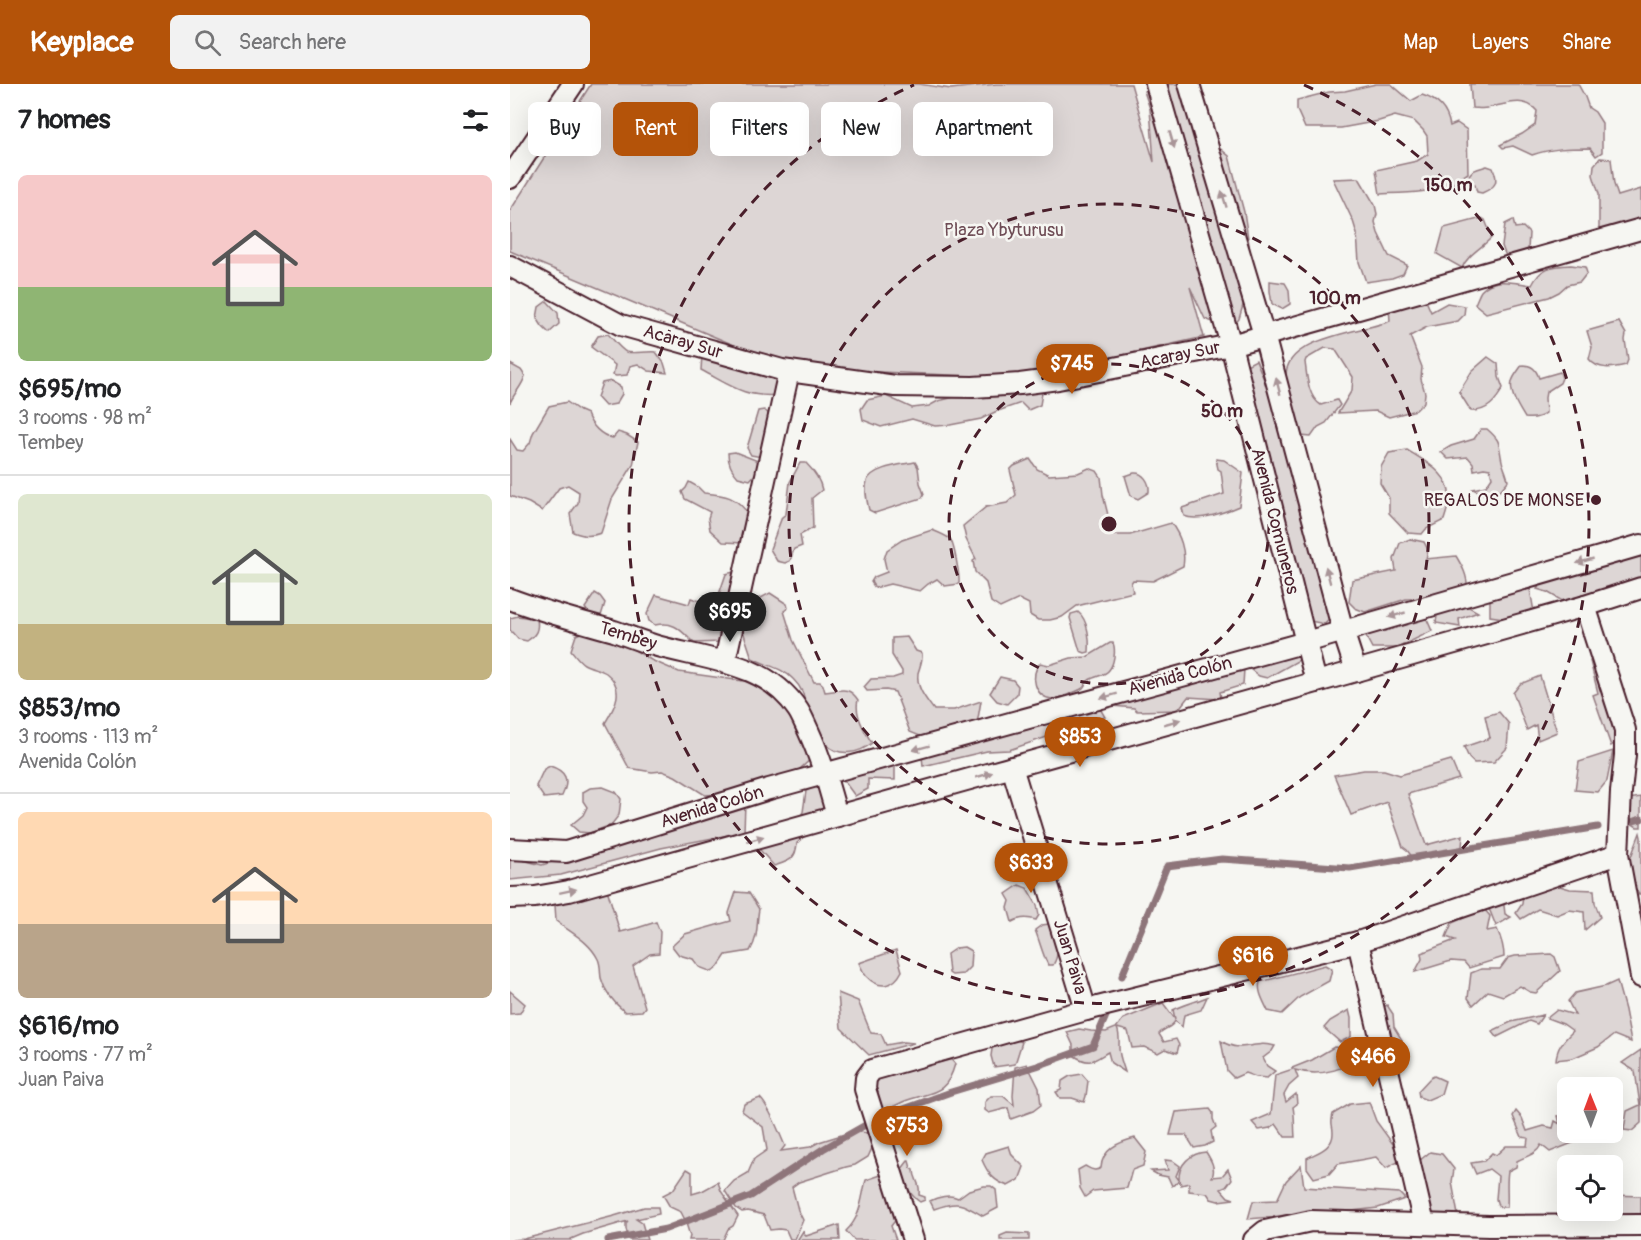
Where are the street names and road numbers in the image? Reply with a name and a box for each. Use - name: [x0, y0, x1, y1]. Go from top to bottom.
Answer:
- street label: Acaray Sur: [641, 320, 726, 364]
- street label: Acaray Sur: [1138, 336, 1223, 374]
- street label: Avenida Comuneros: [1246, 446, 1304, 596]
- street label: Tembey: [596, 616, 660, 656]
- street label: Avenida Colón: [1125, 651, 1235, 701]
- street label: Avenida Colón: [658, 780, 766, 834]
- street label: Juan Paiva: [1048, 917, 1092, 997]

